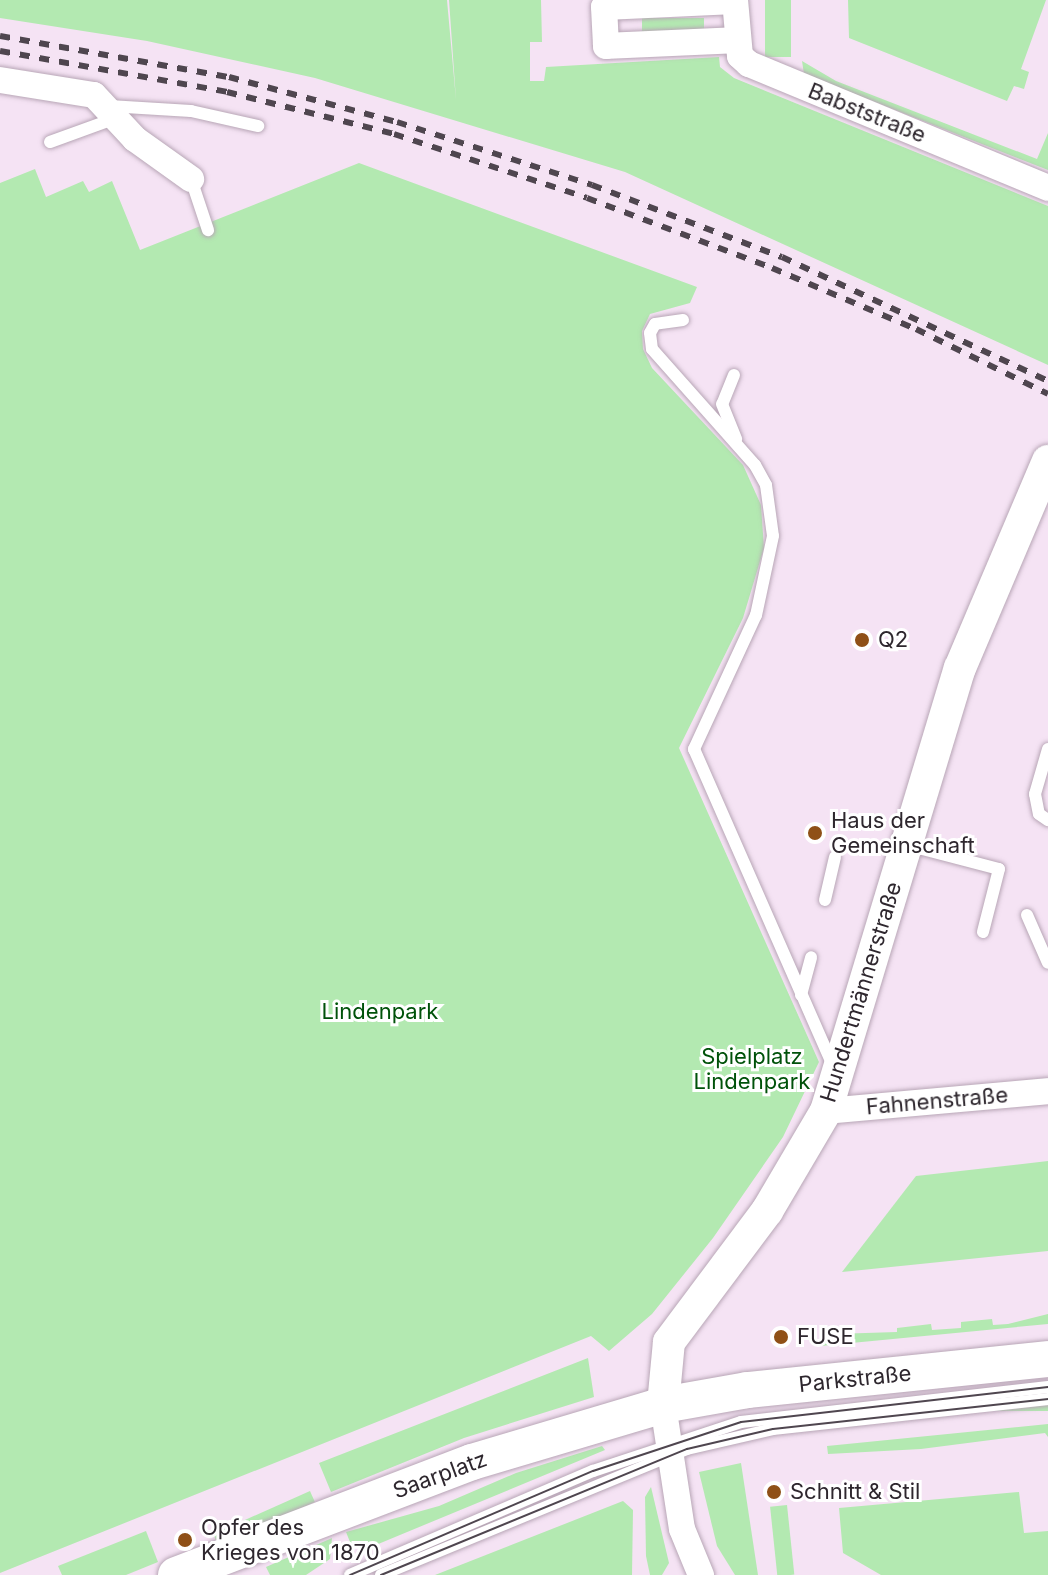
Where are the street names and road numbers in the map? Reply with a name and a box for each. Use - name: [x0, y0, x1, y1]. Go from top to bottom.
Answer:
- street label: Babststraße: [804, 77, 930, 149]
- street label: Hundertmännerstraße: [815, 879, 907, 1105]
- street label: Fahnenstraße: [865, 1082, 1009, 1120]
- street label: Parkstraße: [797, 1360, 913, 1398]
- street label: Saarplatz: [389, 1446, 491, 1504]

